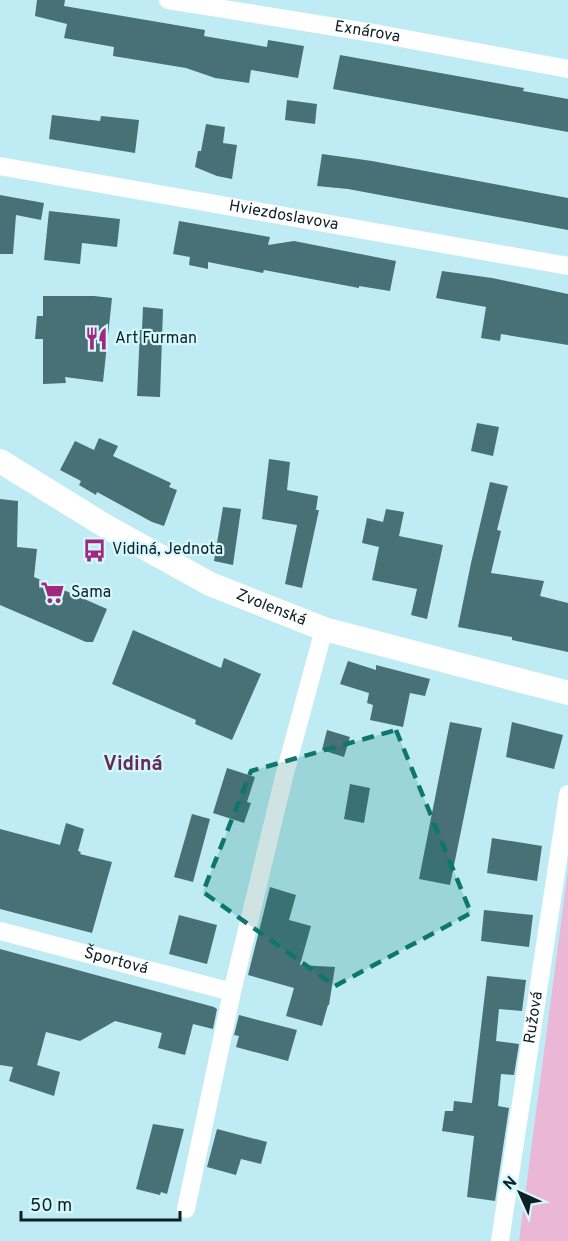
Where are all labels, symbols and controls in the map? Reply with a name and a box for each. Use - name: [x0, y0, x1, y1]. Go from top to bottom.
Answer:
- street label: Exnárova: [333, 17, 402, 48]
- street label: Hviezdoslavova: [227, 196, 340, 235]
- restaurant icon: Art Furman: [84, 326, 110, 352]
- place label: Art Furman: [115, 329, 197, 349]
- bus stop icon: Vidiná, Jednota: [81, 537, 107, 563]
- place label: Vidiná, Jednota: [112, 540, 223, 560]
- supermarket icon: Sama: [40, 580, 66, 606]
- place label: Sama: [71, 583, 111, 603]
- street label: Zvolenská: [233, 585, 309, 631]
- district label: Vidiná: [103, 752, 163, 778]
- street label: Športová: [82, 942, 150, 980]
- street label: Ružová: [520, 990, 548, 1045]
- north arrow: [490, 1163, 550, 1223]
- text: N: [500, 1173, 522, 1195]
- scale bar: [21, 1184, 180, 1222]
- text: 50 m: [30, 1195, 72, 1218]

